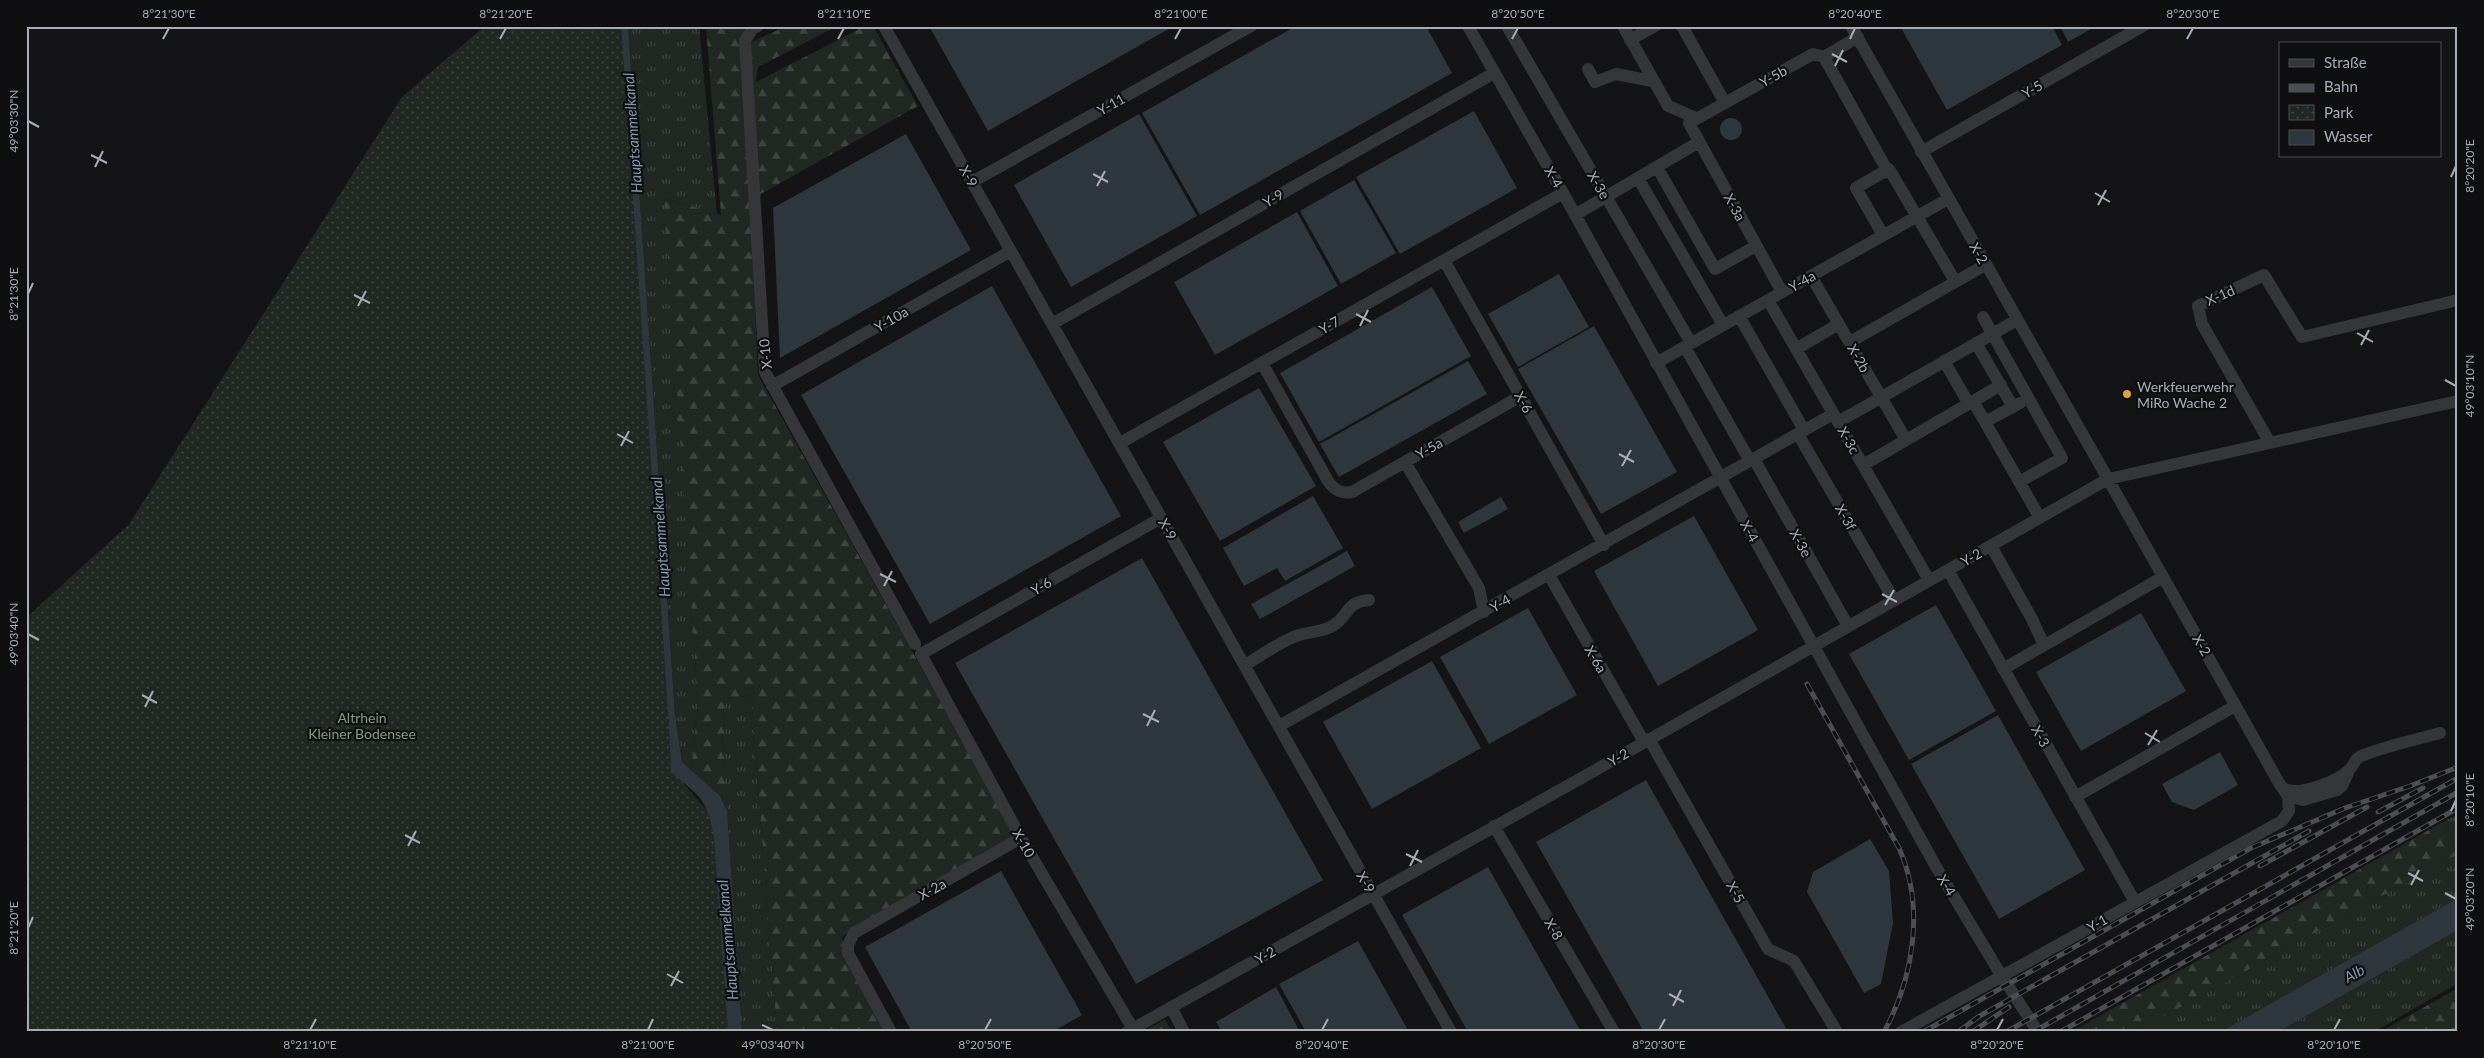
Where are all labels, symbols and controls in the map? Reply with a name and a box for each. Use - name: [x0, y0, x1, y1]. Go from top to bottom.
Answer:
- text: 8°21'30"E: [142, 6, 196, 21]
- text: 8°21'20"E: [479, 6, 533, 21]
- text: 8°21'10"E: [817, 6, 871, 21]
- text: 8°21'00"E: [1154, 6, 1208, 21]
- text: 8°20'50"E: [1491, 6, 1545, 21]
- text: 8°20'40"E: [1828, 6, 1882, 21]
- text: 8°20'30"E: [2166, 6, 2220, 21]
- legend: [2279, 42, 2442, 158]
- text: Straße: [2324, 53, 2367, 71]
- street label: Y-5b: [1756, 61, 1790, 90]
- water label: Hauptsammelkanal: [619, 72, 645, 194]
- street label: Y-5: [2019, 76, 2045, 102]
- text: Bahn: [2324, 77, 2358, 95]
- street label: Y-11: [1094, 89, 1128, 119]
- text: 49°03'30"N: [6, 90, 21, 152]
- text: Park: [2324, 103, 2354, 121]
- text: Wasser: [2324, 127, 2373, 145]
- text: 8°20'20"E: [2462, 139, 2477, 193]
- street label: X-9: [956, 162, 982, 190]
- street label: X-4: [1541, 163, 1567, 191]
- street label: X-3e: [1584, 168, 1614, 202]
- street label: Y-9: [1260, 185, 1286, 211]
- street label: X-3a: [1721, 190, 1749, 224]
- street label: X-2: [1966, 239, 1992, 267]
- text: 8°21'30"E: [6, 267, 21, 321]
- street label: Y-4a: [1786, 267, 1818, 295]
- street label: X-1d: [2203, 281, 2237, 309]
- street label: Y-10a: [871, 303, 911, 335]
- street label: Y-7: [1316, 312, 1342, 338]
- street label: X-10: [755, 338, 775, 370]
- street label: X-2b: [1844, 341, 1874, 375]
- text: 49°03'10"N: [2462, 355, 2477, 417]
- place label: Werkfeuerwehr MiRo Wache 2: [2137, 378, 2234, 411]
- street label: X-6: [1511, 388, 1537, 416]
- marker: Werkfeuerwehr MiRo Wache 2: [2121, 388, 2133, 400]
- street label: X-3c: [1834, 423, 1864, 457]
- street label: Y-5a: [1413, 434, 1445, 462]
- water label: Hauptsammelkanal: [647, 476, 673, 598]
- street label: X-3f: [1832, 501, 1860, 533]
- street label: X-9: [1155, 515, 1181, 543]
- street label: X-4: [1737, 517, 1763, 545]
- street label: X-3e: [1786, 526, 1816, 560]
- street label: Y-2: [1958, 544, 1984, 570]
- street label: Y-6: [1028, 573, 1054, 599]
- street label: Y-4: [1487, 590, 1513, 616]
- text: 49°03'40"N: [6, 603, 21, 665]
- street label: X-2: [2189, 631, 2215, 659]
- street label: X-6a: [1581, 642, 1611, 676]
- park label: Altrhein Kleiner Bodensee: [308, 709, 416, 742]
- street label: X-3: [2028, 722, 2054, 750]
- street label: Y-2: [1605, 744, 1631, 770]
- text: 8°20'10"E: [2462, 773, 2477, 827]
- street label: X-10: [1009, 826, 1039, 860]
- street label: X-9: [1353, 868, 1379, 896]
- text: 49°03'20"N: [2462, 868, 2477, 930]
- street label: X-4: [1934, 871, 1960, 899]
- street label: X-2a: [915, 875, 949, 903]
- street label: X-5: [1723, 878, 1749, 906]
- water label: Hauptsammelkanal: [713, 879, 741, 1001]
- text: 8°21'20"E: [6, 901, 21, 955]
- street label: Y-1: [2084, 910, 2110, 936]
- street label: X-8: [1541, 915, 1567, 943]
- street label: Y-2: [1252, 942, 1278, 968]
- water label: Alb: [2340, 960, 2368, 986]
- text: 8°21'10"E: [283, 1037, 337, 1052]
- text: 8°21'00"E: [621, 1037, 675, 1052]
- text: 49°03'40"N: [742, 1037, 804, 1052]
- text: 8°20'50"E: [958, 1037, 1012, 1052]
- text: 8°20'40"E: [1295, 1037, 1349, 1052]
- text: 8°20'30"E: [1632, 1037, 1686, 1052]
- text: 8°20'20"E: [1970, 1037, 2024, 1052]
- text: 8°20'10"E: [2307, 1037, 2361, 1052]

